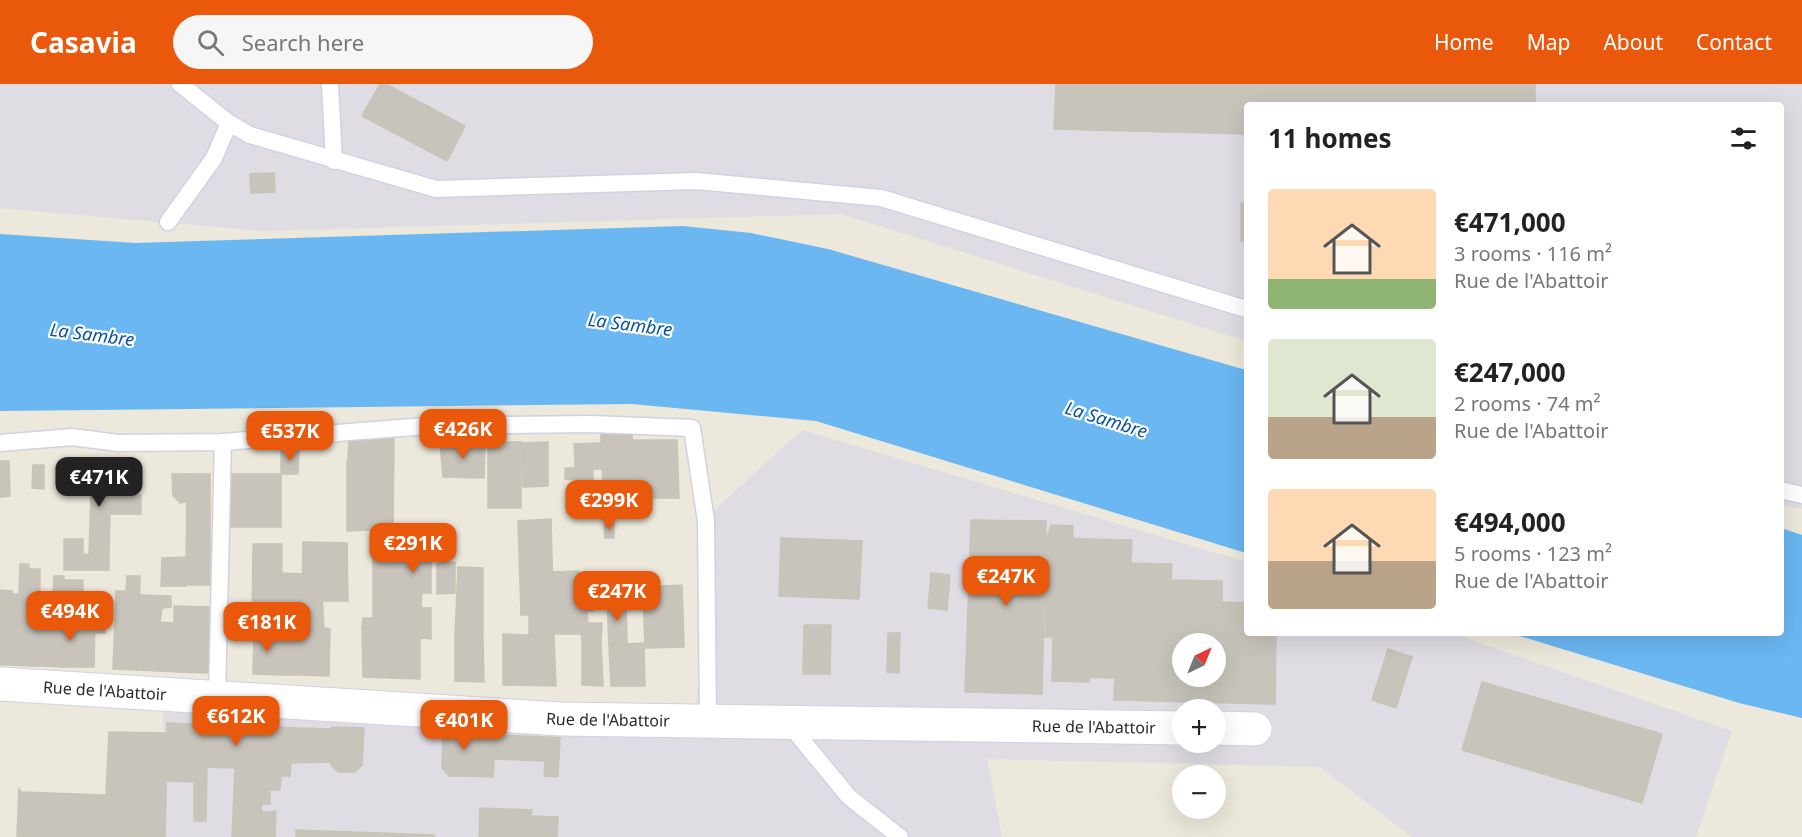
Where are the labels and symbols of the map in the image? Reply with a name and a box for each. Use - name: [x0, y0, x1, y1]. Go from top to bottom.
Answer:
- water label: La Sambre: [587, 307, 674, 341]
- water label: La Sambre: [49, 317, 136, 351]
- water label: La Sambre: [1062, 395, 1150, 443]
- pin: €426K: [421, 409, 505, 460]
- pin: €537K: [248, 411, 332, 462]
- pin: €471K: [57, 457, 141, 508]
- pin: €299K: [567, 480, 651, 531]
- pin: €291K: [371, 523, 455, 574]
- pin: €247K: [964, 556, 1048, 607]
- pin: €247K: [575, 571, 659, 622]
- pin: €494K: [28, 591, 112, 642]
- pin: €181K: [225, 602, 309, 653]
- north arrow: [1172, 633, 1226, 687]
- street label: Rue de l'Abattoir: [42, 676, 168, 705]
- pin: €612K: [194, 696, 278, 747]
- pin: €401K: [422, 700, 506, 751]
- street label: Rue de l'Abattoir: [545, 707, 670, 732]
- street label: Rue de l'Abattoir: [1032, 715, 1156, 739]

